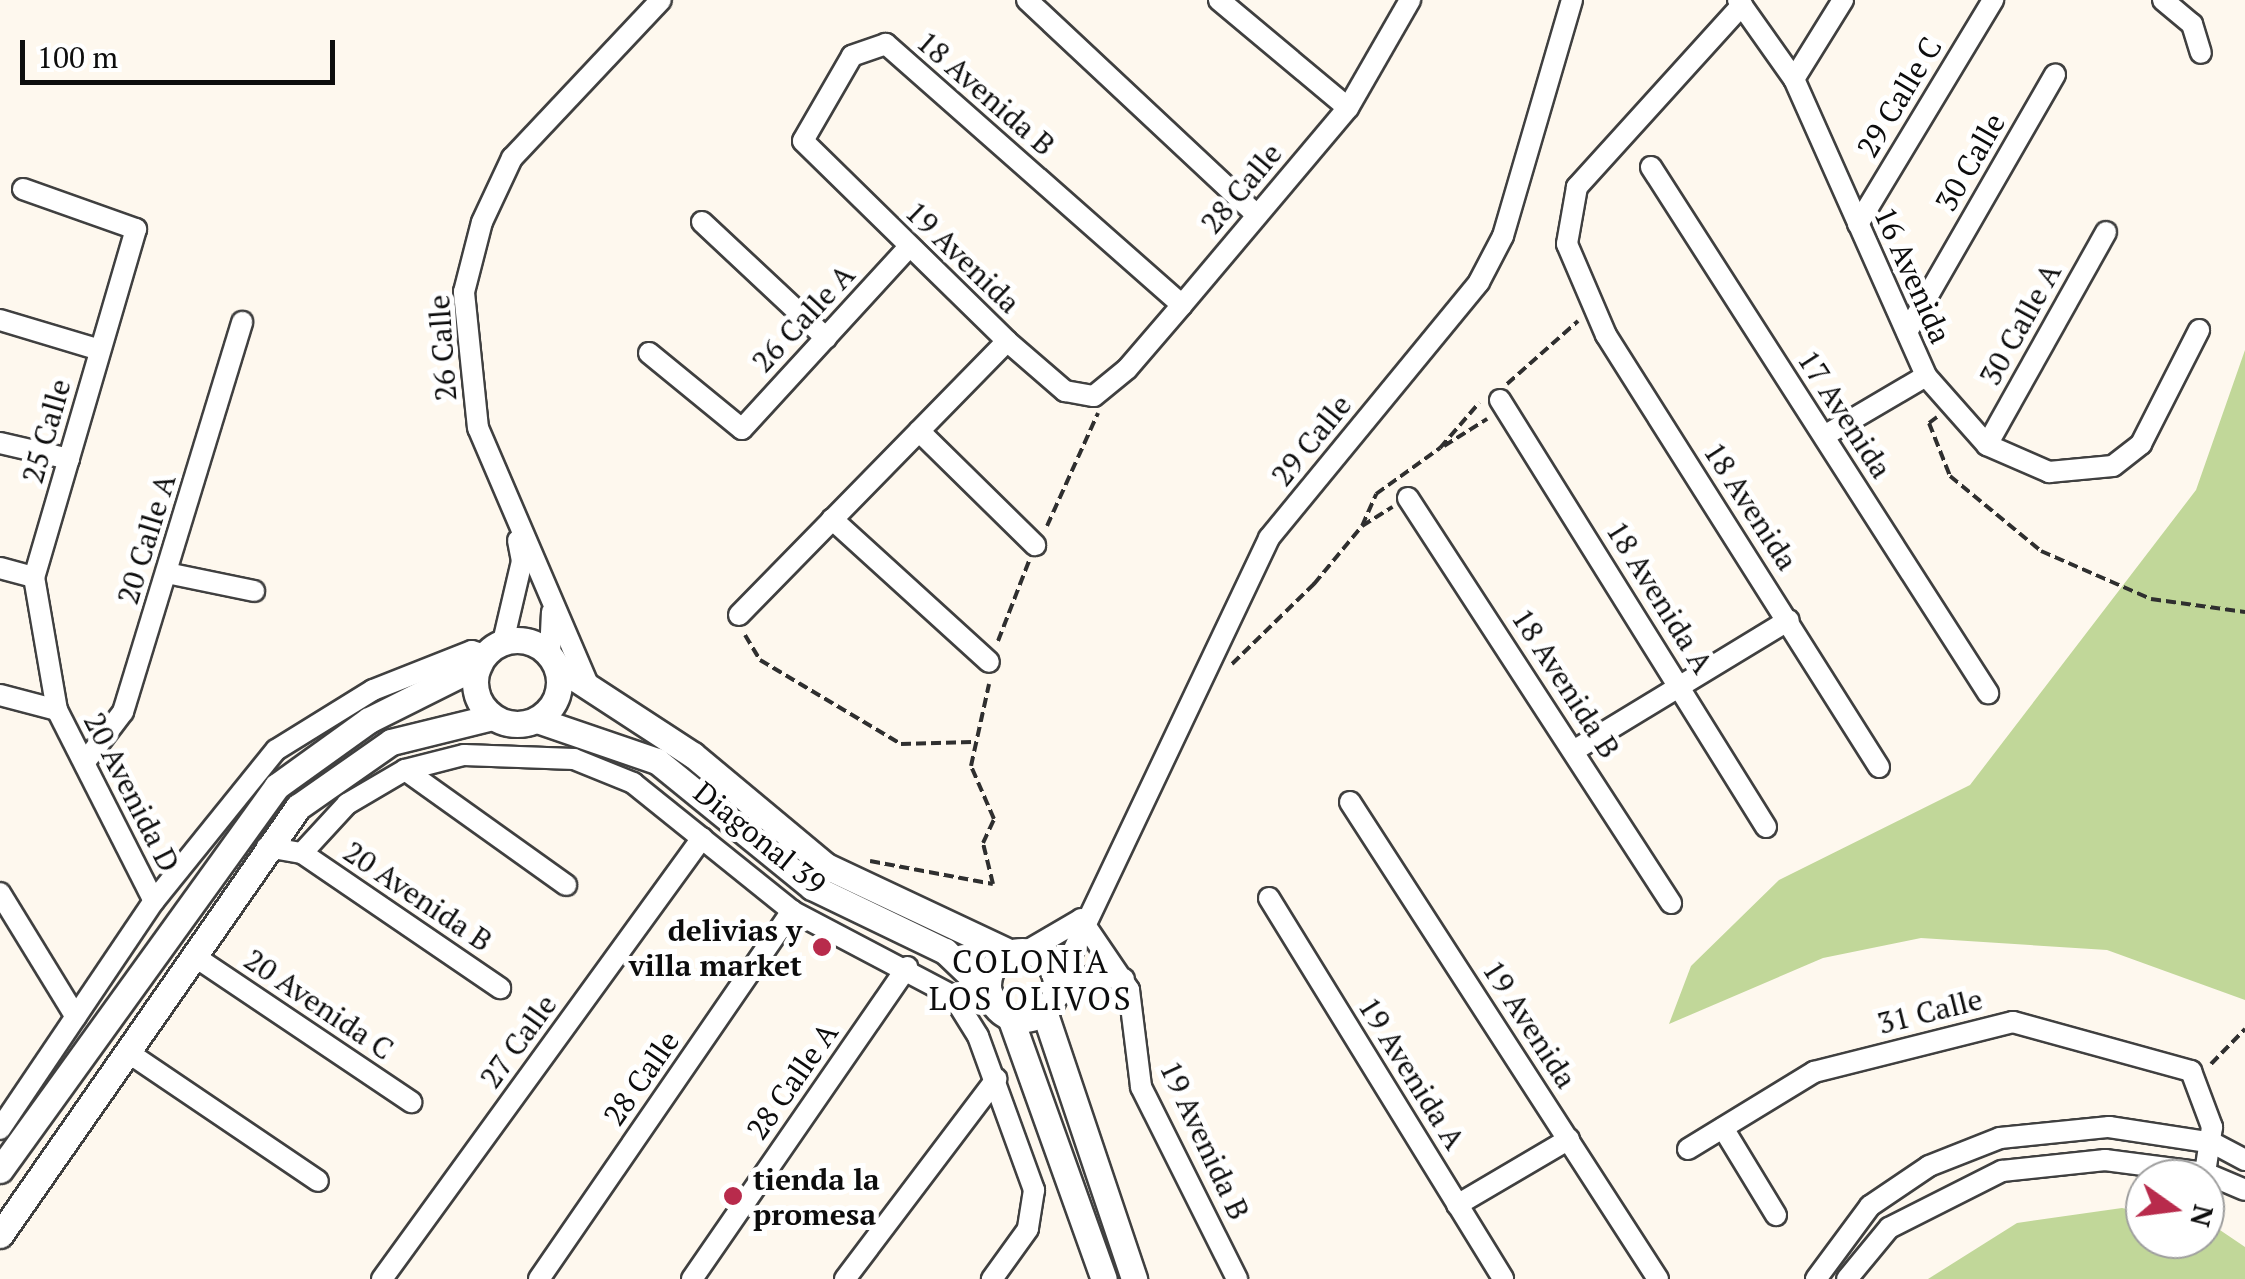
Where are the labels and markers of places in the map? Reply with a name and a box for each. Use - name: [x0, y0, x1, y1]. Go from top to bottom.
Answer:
- place label: delivias y villa market: [629, 912, 802, 982]
- marker: delivias y villa market: [811, 936, 833, 958]
- place label: tienda la promesa: [753, 1161, 880, 1232]
- marker: tienda la promesa: [722, 1185, 744, 1207]

